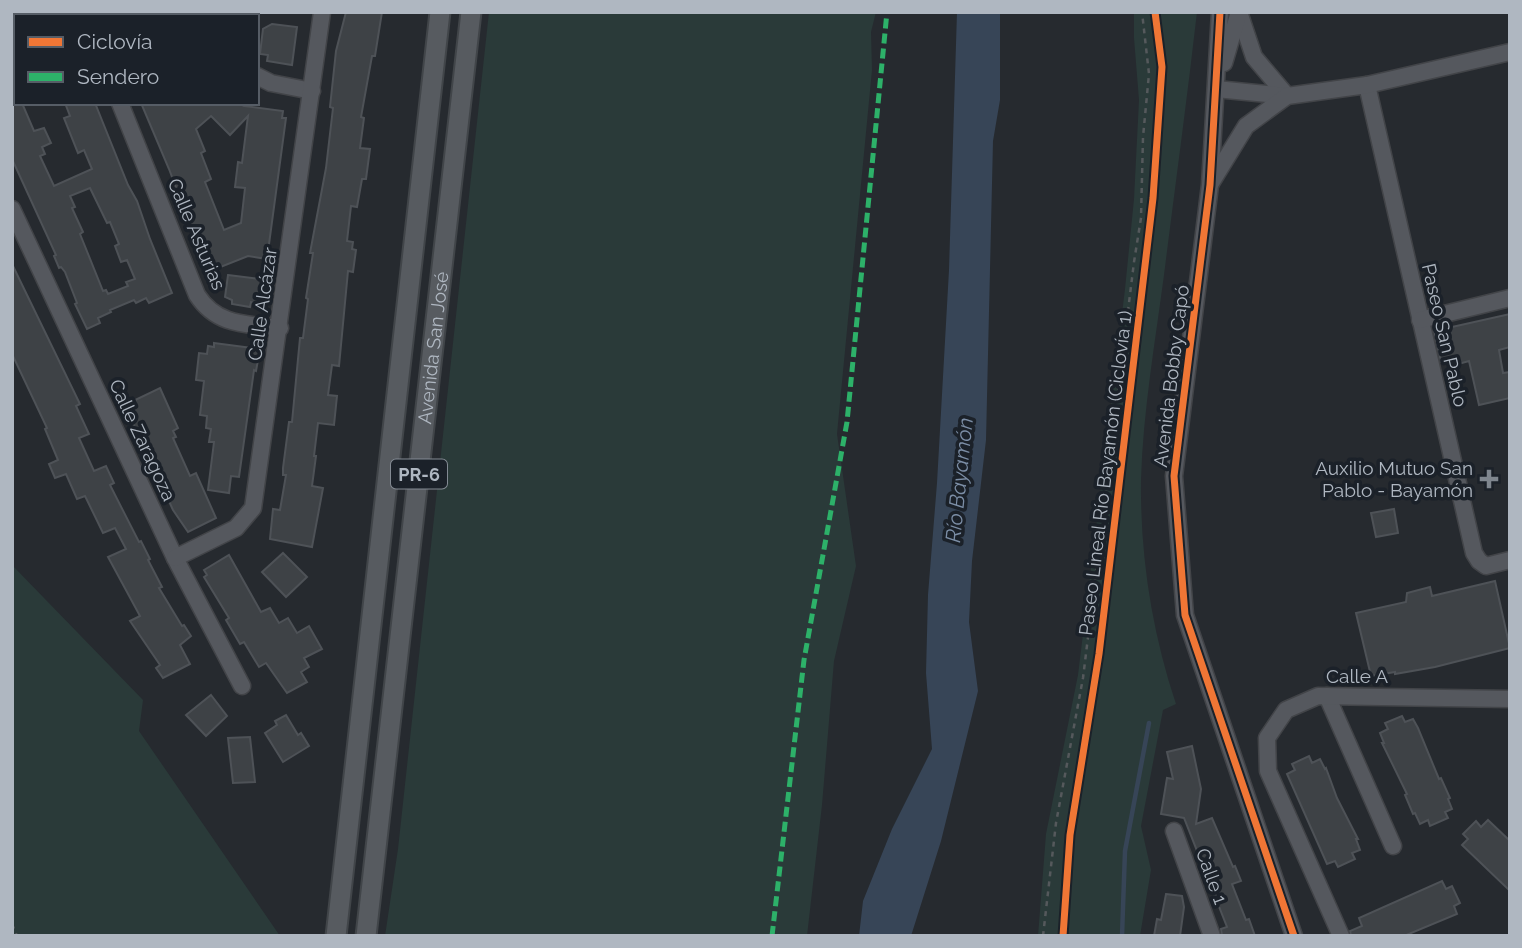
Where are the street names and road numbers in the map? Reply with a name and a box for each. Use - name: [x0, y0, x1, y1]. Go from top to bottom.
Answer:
- street label: Calle Asturias: [164, 175, 230, 293]
- street label: Calle Alcázar: [243, 246, 281, 362]
- street label: Paseo San Pablo: [1418, 261, 1472, 409]
- street label: Avenida San José: [413, 270, 452, 425]
- street label: Avenida Bobby Capó: [1149, 284, 1193, 468]
- street label: Paseo Lineal Río Bayamón (Ciclovía 1): [1074, 309, 1136, 637]
- street label: Calle Zaragoza: [105, 376, 181, 504]
- road number: PR-6: [391, 460, 447, 488]
- street label: Calle A: [1326, 665, 1388, 687]
- street label: Calle 1: [1192, 845, 1232, 907]

